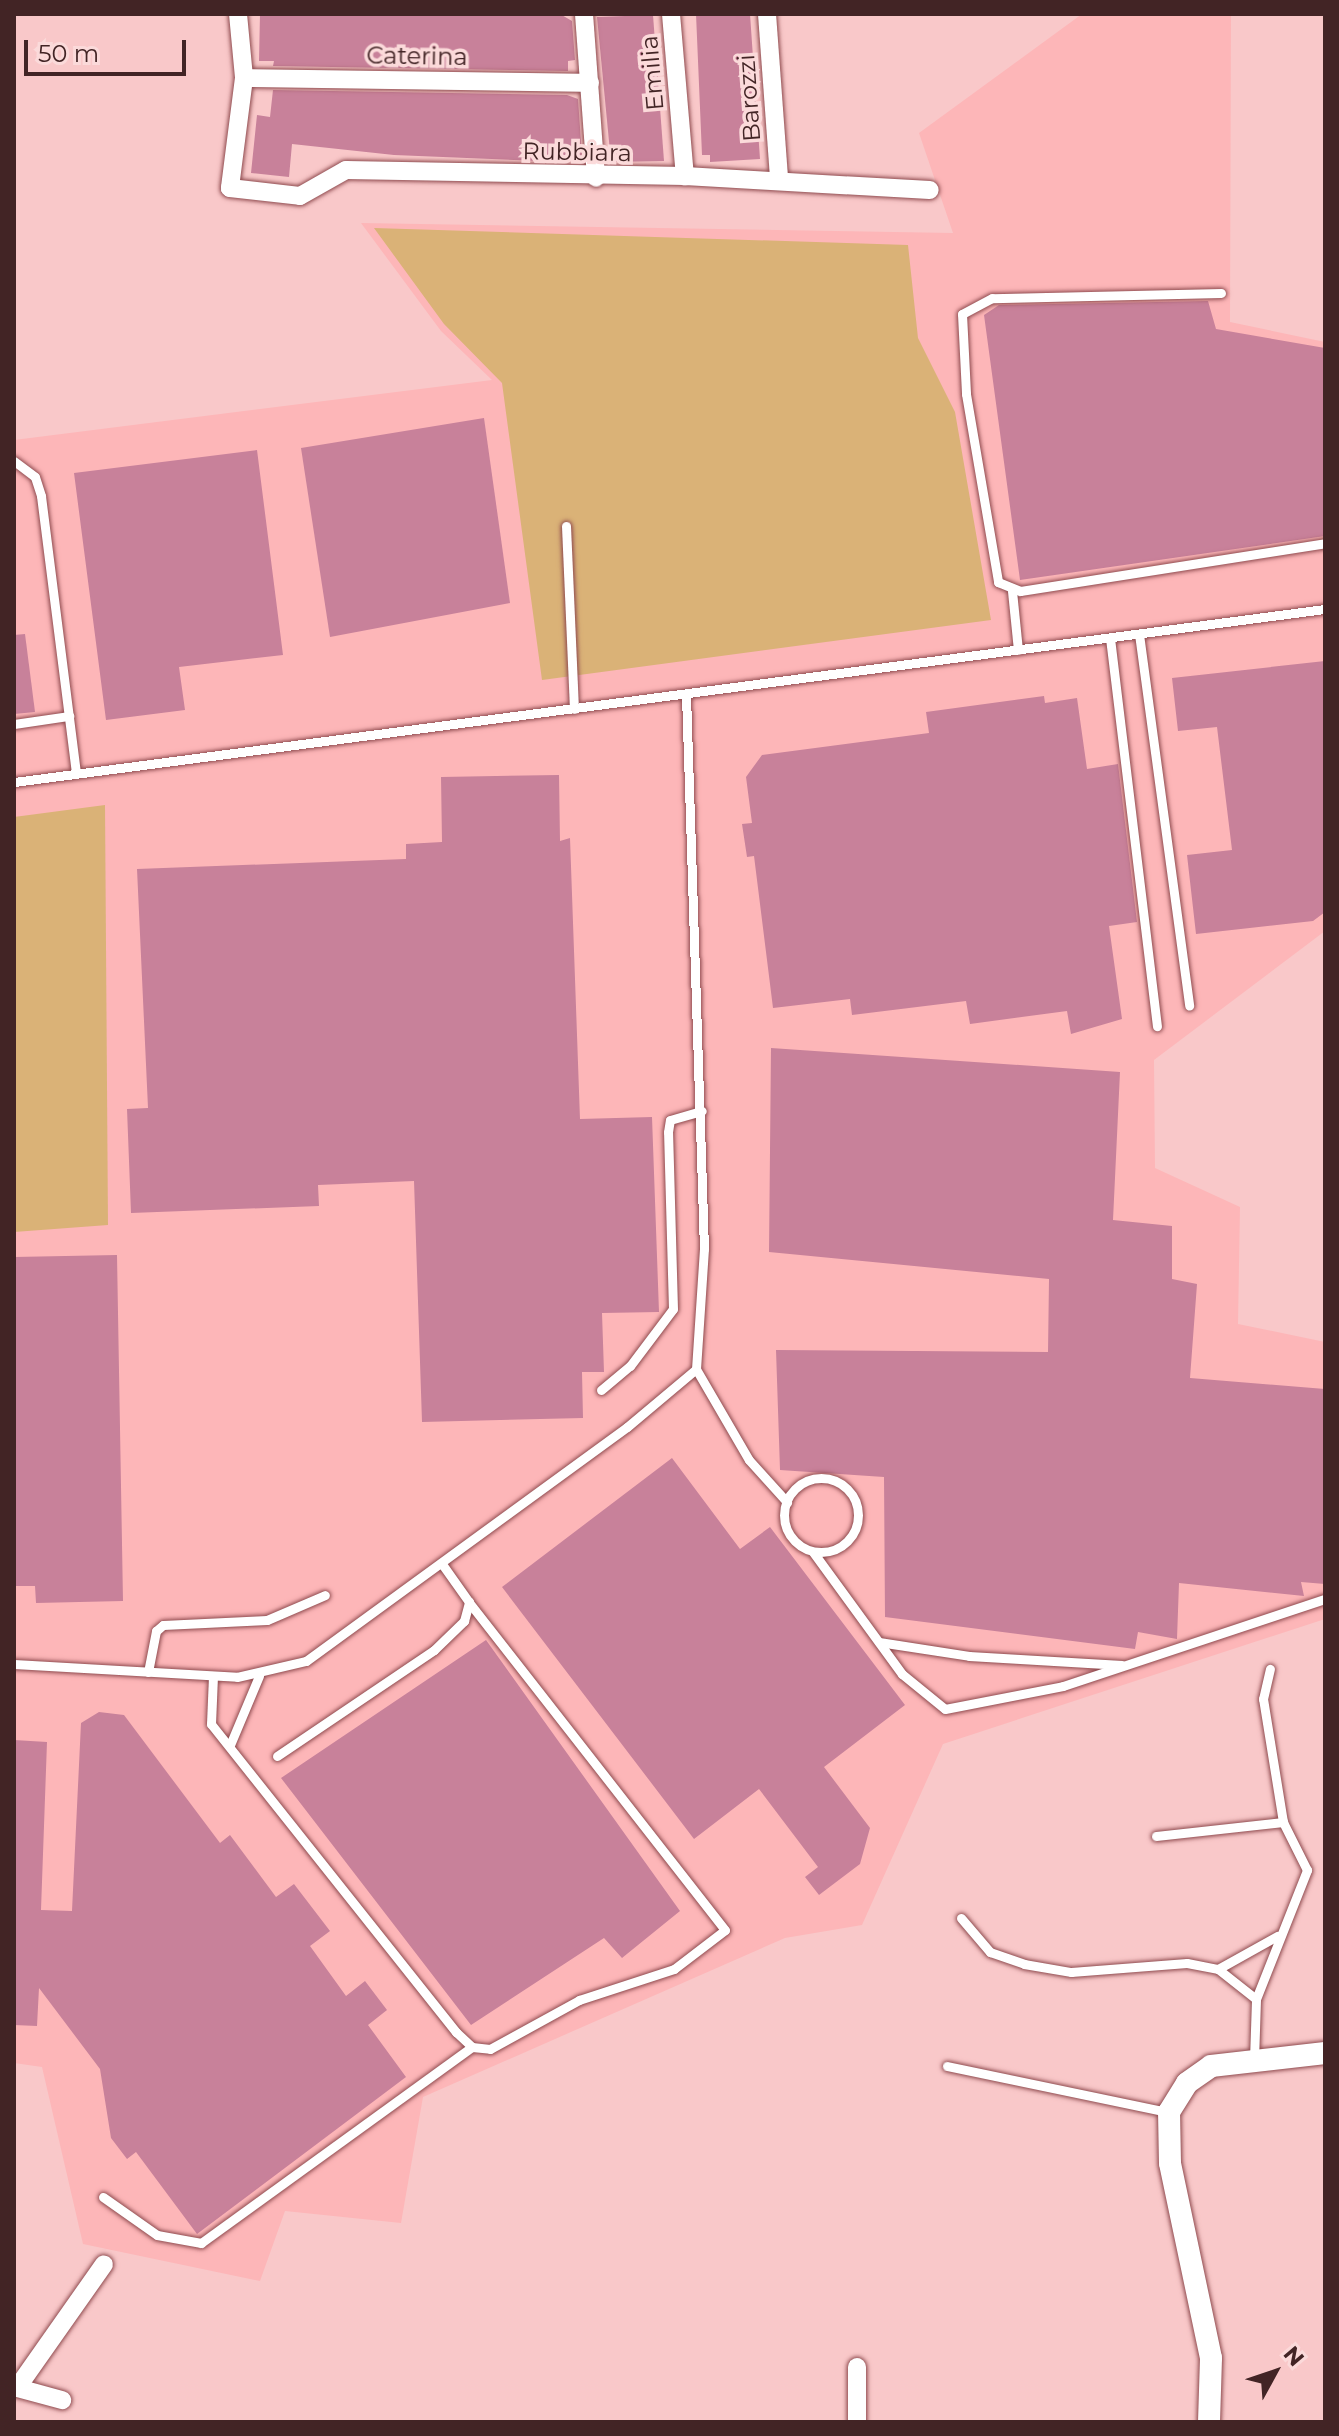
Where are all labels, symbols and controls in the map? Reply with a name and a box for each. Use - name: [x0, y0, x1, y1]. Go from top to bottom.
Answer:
- scale bar: [28, 24, 190, 74]
- street label: Emilia: [634, 34, 670, 112]
- text: 50 m: [38, 39, 99, 68]
- street label: Caterina: [366, 41, 468, 71]
- street label: Barozzi: [732, 53, 766, 143]
- street label: Rubbiara: [522, 137, 632, 167]
- north arrow: [1235, 2332, 1315, 2412]
- text: N: [1278, 2341, 1310, 2372]

